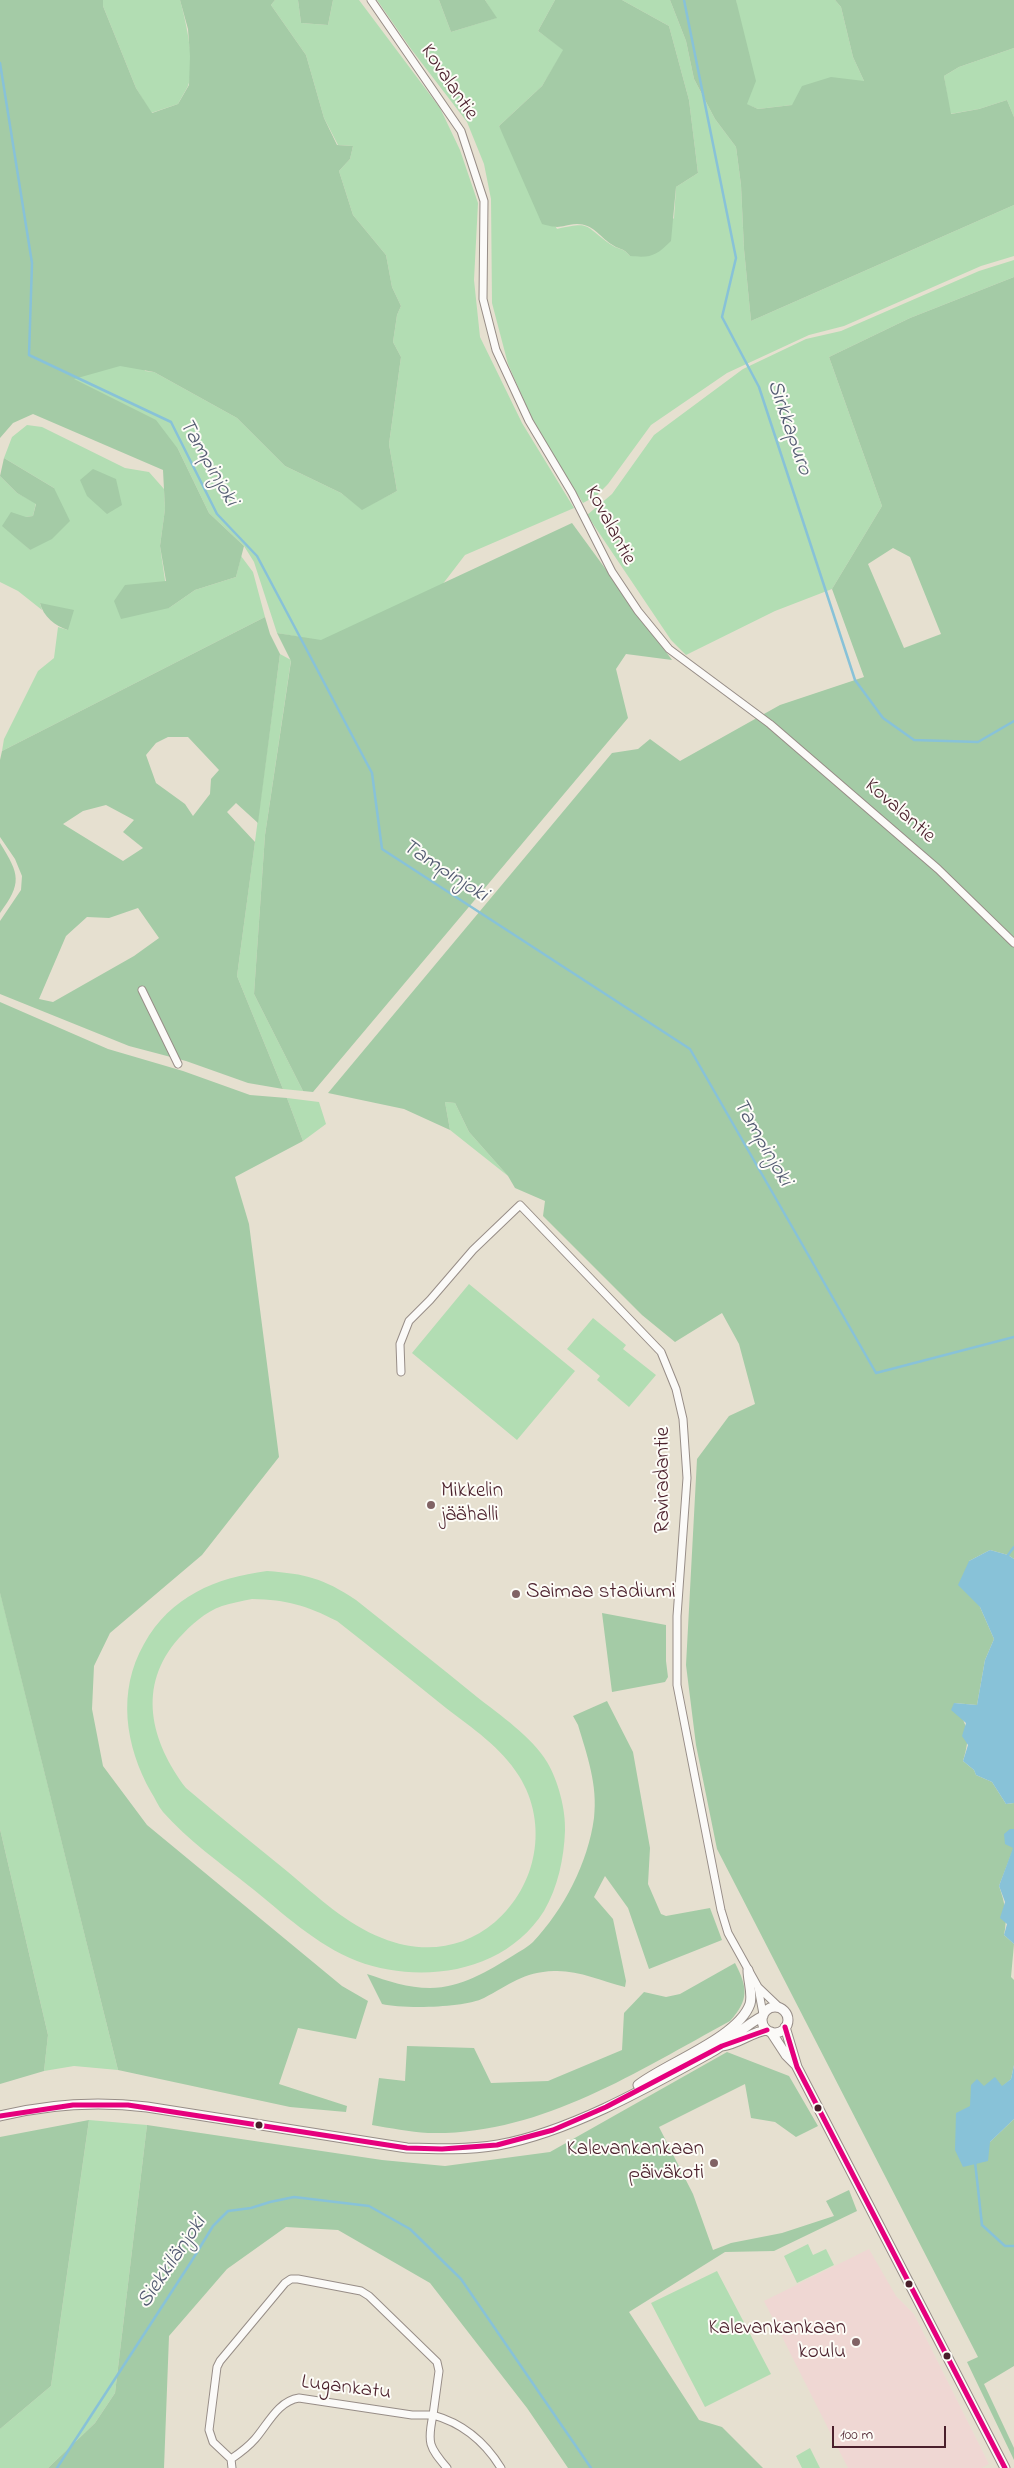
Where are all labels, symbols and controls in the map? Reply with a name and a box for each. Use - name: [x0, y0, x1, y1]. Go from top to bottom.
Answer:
- street label: Kovalantie: [414, 40, 482, 126]
- water label: Sirkkapuro: [759, 377, 817, 479]
- water label: Tampinjoki: [171, 414, 243, 512]
- street label: Kovalantie: [578, 482, 640, 570]
- street label: Kovalantie: [858, 774, 940, 850]
- water label: Tampinjoki: [396, 834, 492, 910]
- water label: Tampinjoki: [725, 1094, 797, 1192]
- street label: Raviradantie: [652, 1427, 678, 1533]
- place label: Mikkelin jäähalli: [441, 1480, 503, 1530]
- marker: Mikkelin jäähalli: [425, 1499, 437, 1511]
- place label: Saimaa stadiumi: [526, 1581, 676, 1607]
- marker: Saimaa stadiumi: [510, 1588, 522, 1600]
- unlabelled marker: [813, 2103, 823, 2113]
- unlabelled marker: [254, 2120, 264, 2130]
- place label: Kalevankankaan päiväkoti: [567, 2138, 704, 2188]
- marker: Kalevankankaan päiväkoti: [708, 2157, 720, 2169]
- water label: Siekkilänjoki: [133, 2212, 213, 2314]
- unlabelled marker: [904, 2279, 914, 2289]
- place label: Kalevankankaan koulu: [709, 2317, 846, 2367]
- marker: Kalevankankaan koulu: [850, 2336, 862, 2348]
- unlabelled marker: [942, 2351, 952, 2361]
- street label: Lugankatu: [300, 2371, 392, 2407]
- scale bar: [834, 2416, 948, 2448]
- text: 100 m: [840, 2424, 873, 2446]

